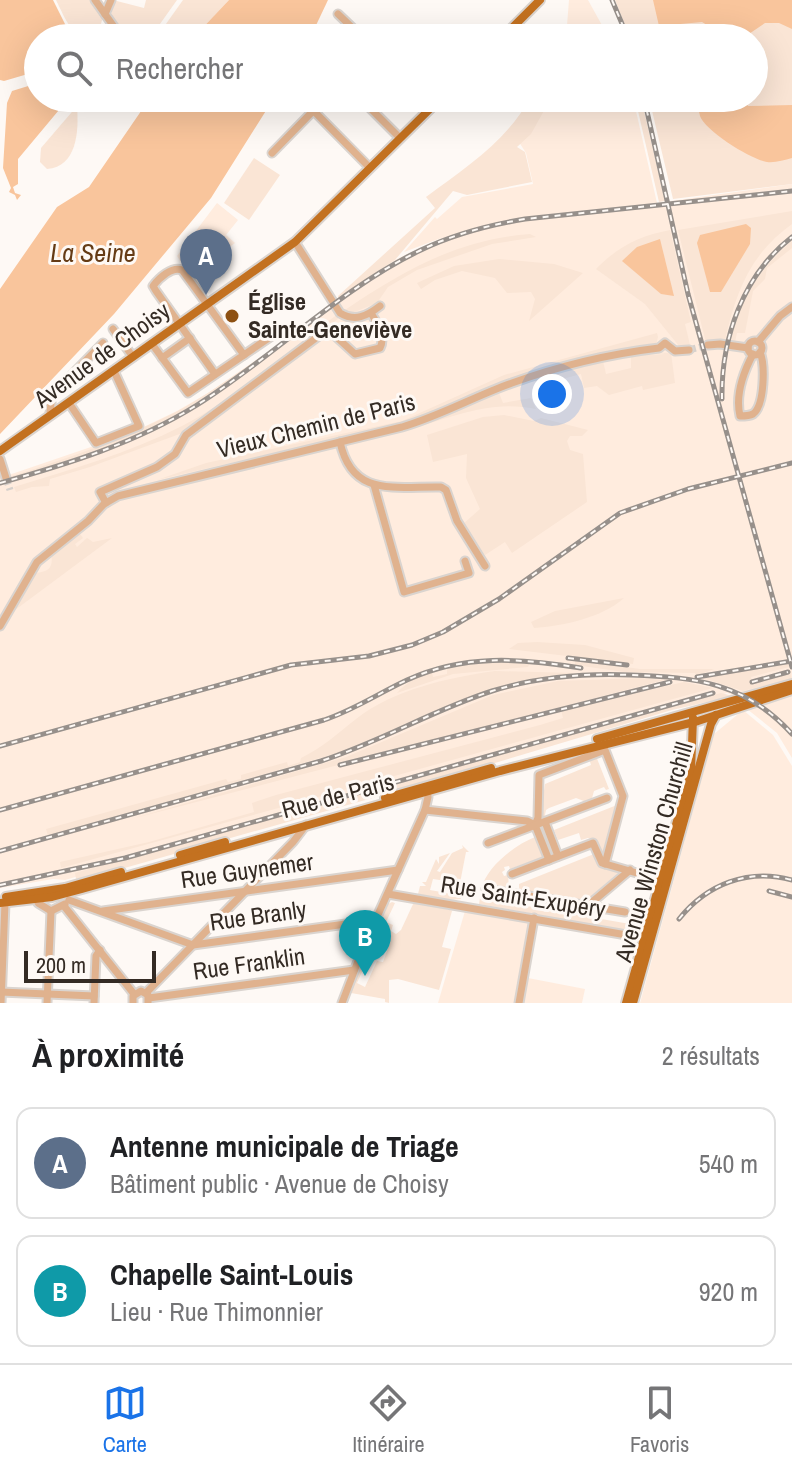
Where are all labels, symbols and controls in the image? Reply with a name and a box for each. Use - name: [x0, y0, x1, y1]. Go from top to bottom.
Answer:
- search box: [24, 24, 768, 112]
- icon: search: [52, 46, 96, 90]
- text: Rechercher: [116, 48, 243, 88]
- pin: A: [180, 229, 232, 295]
- water label: La Seine: [50, 235, 136, 270]
- place label: Église Sainte-Geneviève: [248, 285, 412, 345]
- street label: Avenue de Choisy: [26, 294, 176, 415]
- marker: Église Sainte-Geneviève: [223, 307, 241, 325]
- your location: [532, 374, 572, 414]
- street label: Vieux Chemin de Paris: [213, 385, 418, 465]
- street label: Avenue Winston Churchill: [606, 738, 700, 966]
- street label: Rue de Paris: [278, 765, 397, 825]
- street label: Rue Guynemer: [179, 845, 316, 895]
- street label: Rue Saint-Exupéry: [439, 867, 608, 925]
- street label: Rue Branly: [207, 892, 308, 938]
- pin: B: [339, 910, 391, 976]
- street label: Rue Franklin: [191, 939, 307, 987]
- scale bar: [24, 947, 156, 983]
- text: 200 m: [36, 950, 86, 980]
- text: À proximité: [32, 1032, 184, 1078]
- text: 2 résultats: [662, 1038, 760, 1073]
- text: Antenne municipale de Triage: [110, 1126, 459, 1166]
- text: A: [52, 1146, 68, 1181]
- text: 540 m: [699, 1146, 758, 1181]
- text: Bâtiment public · Avenue de Choisy: [110, 1166, 449, 1201]
- text: Chapelle Saint-Louis: [110, 1254, 353, 1294]
- text: B: [52, 1274, 68, 1309]
- text: 920 m: [699, 1274, 758, 1309]
- text: Lieu · Rue Thimonnier: [110, 1294, 323, 1329]
- tab: Carte: [103, 1381, 147, 1459]
- tab: Itinéraire: [352, 1381, 425, 1459]
- tab: Favoris: [630, 1381, 689, 1459]

